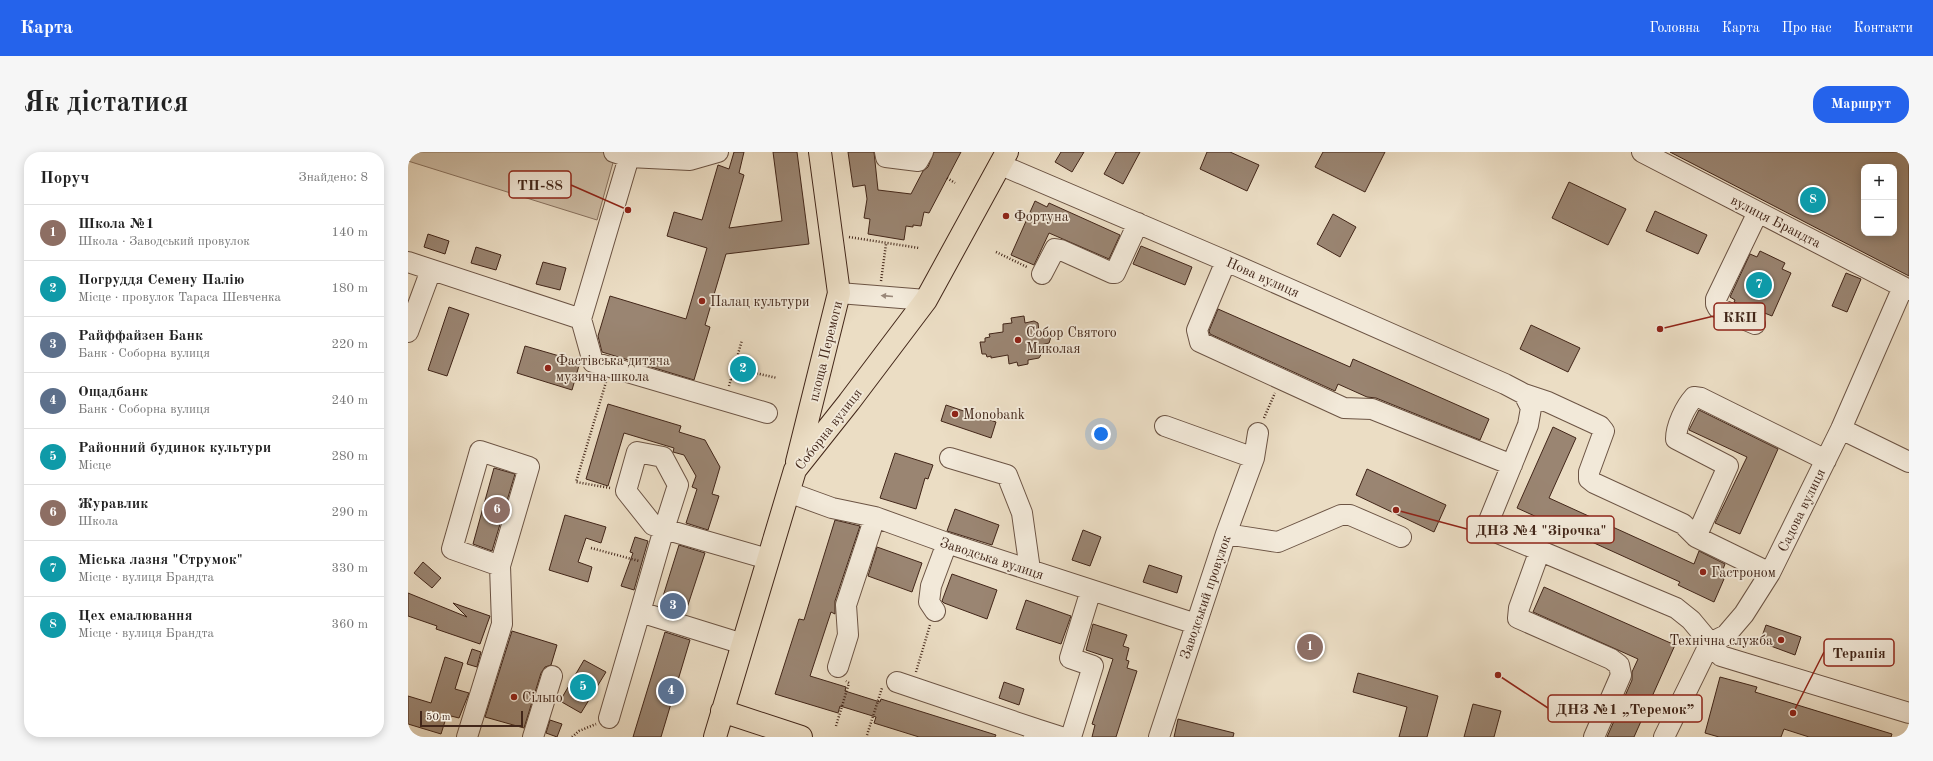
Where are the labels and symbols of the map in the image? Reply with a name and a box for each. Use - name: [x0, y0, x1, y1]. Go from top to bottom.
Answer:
- callout: ТП-88: [509, 171, 571, 198]
- text: ТП-88: [517, 179, 563, 194]
- pin: 8: [1800, 185, 1826, 215]
- street label: вулиця Брандта: [1728, 193, 1823, 251]
- place label: Фортуна: [1014, 210, 1069, 224]
- marker: Фортуна: [1001, 211, 1011, 221]
- street label: Нова вулиця: [1224, 256, 1301, 300]
- pin: 7: [1746, 270, 1772, 300]
- one-way arrow: [881, 293, 893, 300]
- place label: Палац культури: [710, 295, 810, 309]
- marker: Палац культури: [697, 296, 707, 306]
- street label: площа Перемоги: [807, 300, 845, 403]
- callout: ККП: [1714, 303, 1765, 330]
- text: ККП: [1723, 311, 1757, 326]
- place label: Собор Святого Миколая: [1026, 326, 1117, 356]
- marker: Собор Святого Миколая: [1013, 335, 1023, 345]
- place label: Фастівська дитяча музична школа: [556, 354, 670, 384]
- pin: 2: [730, 354, 756, 384]
- marker: Фастівська дитяча музична школа: [543, 363, 553, 373]
- street label: Соборна вулиця: [793, 386, 865, 473]
- place label: Monobank: [963, 408, 1025, 422]
- marker: Monobank: [950, 409, 960, 419]
- your location: [1091, 424, 1111, 444]
- street label: Садова вулиця: [1776, 467, 1828, 554]
- pin: 6: [484, 495, 510, 525]
- callout: ДНЗ №4 "Зірочка": [1467, 516, 1614, 543]
- text: ДНЗ №4 "Зірочка": [1476, 524, 1606, 539]
- street label: Заводський провулок: [1178, 534, 1234, 661]
- street label: Заводська вулиця: [938, 536, 1045, 582]
- place label: Гастроном: [1711, 566, 1776, 580]
- marker: Гастроном: [1698, 567, 1708, 577]
- pin: 3: [660, 591, 686, 621]
- pin: 1: [1297, 632, 1323, 662]
- place label: Технічна служба: [1669, 634, 1773, 648]
- marker: Технічна служба: [1776, 635, 1786, 645]
- callout: Терапія: [1824, 639, 1894, 666]
- text: Терапія: [1832, 647, 1886, 662]
- pin: 5: [570, 672, 596, 702]
- pin: 4: [658, 676, 684, 706]
- place label: Сільпо: [522, 691, 563, 705]
- marker: Сільпо: [509, 692, 519, 702]
- callout: ДНЗ №1 „Теремок”: [1548, 695, 1702, 722]
- text: ДНЗ №1 „Теремок”: [1556, 703, 1694, 718]
- scale bar: [420, 709, 523, 728]

